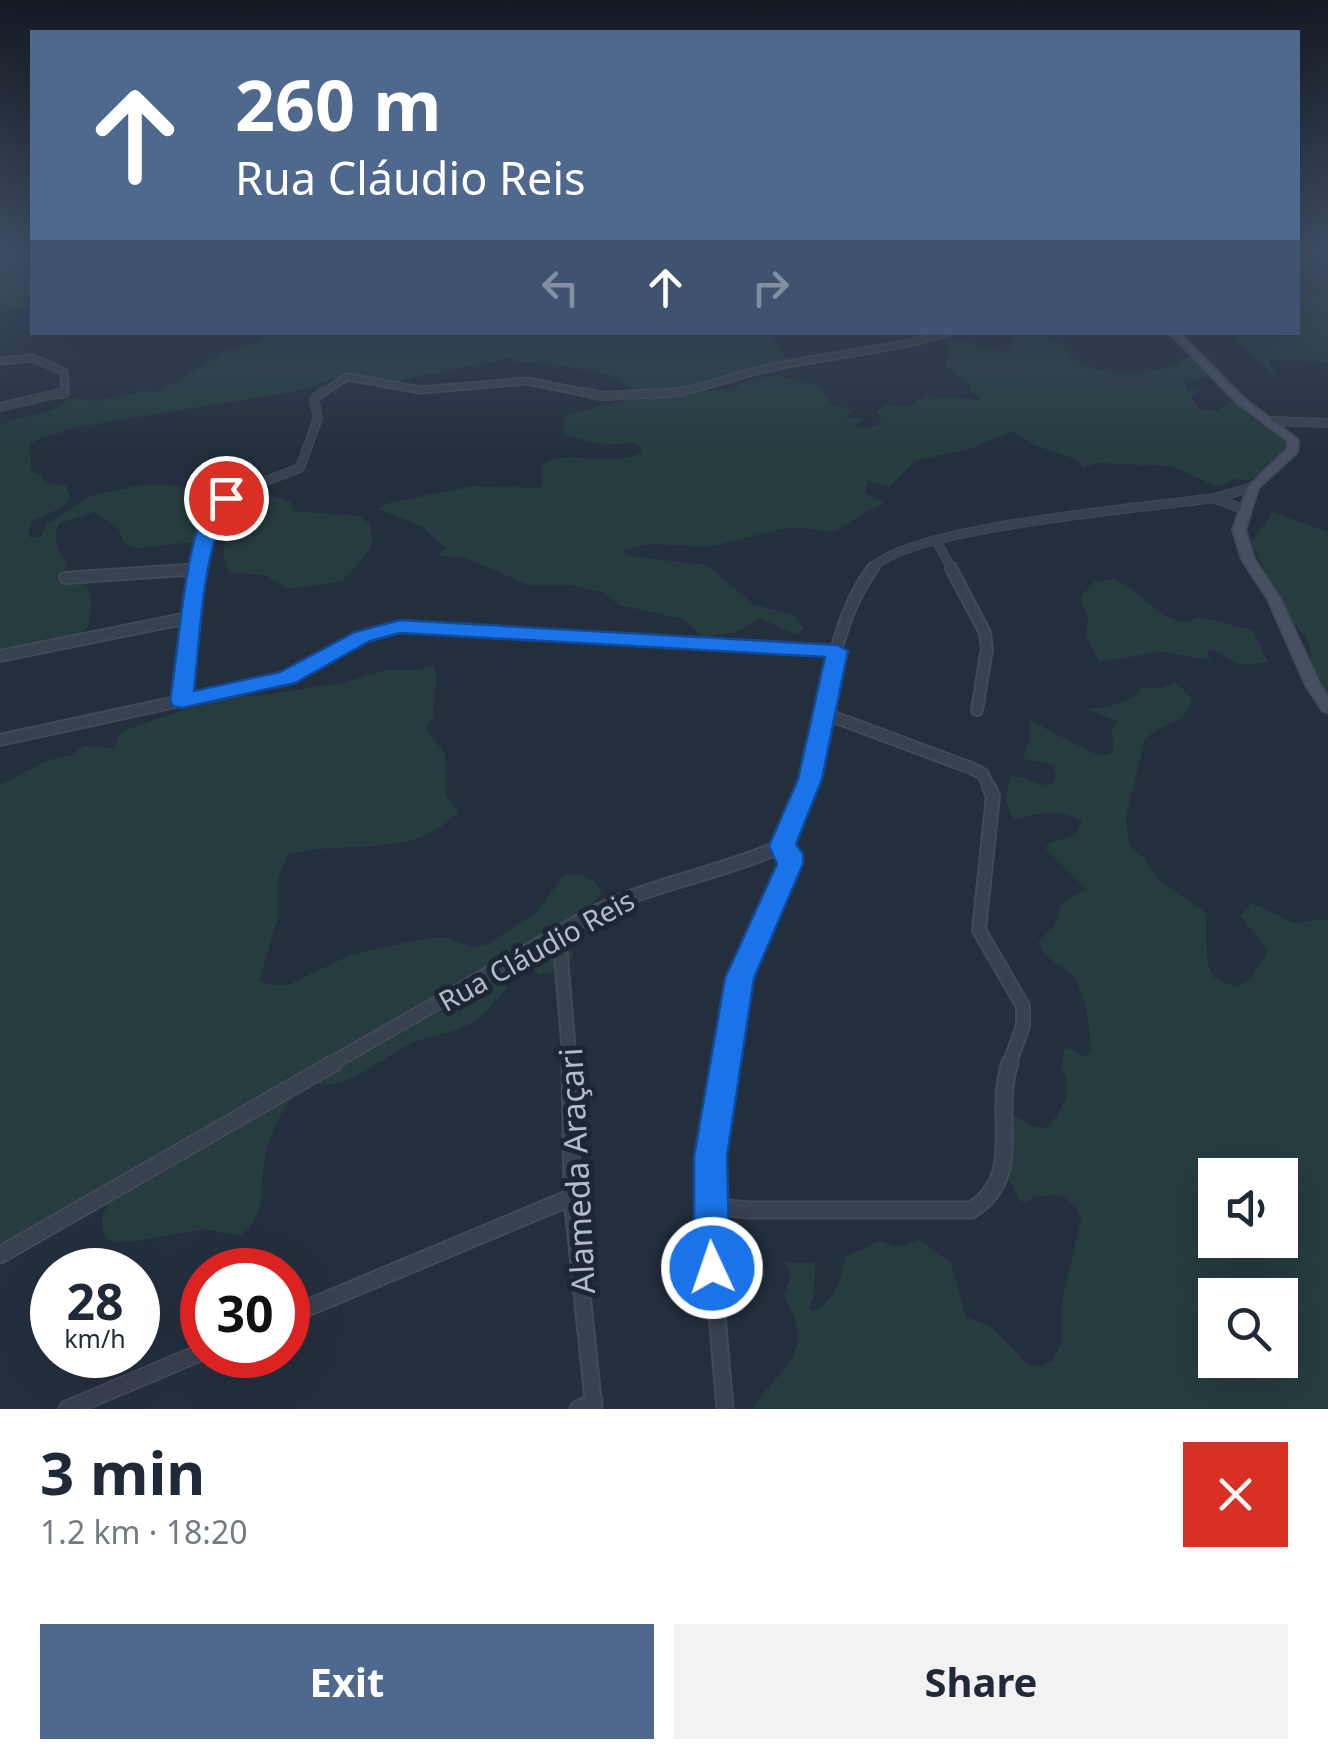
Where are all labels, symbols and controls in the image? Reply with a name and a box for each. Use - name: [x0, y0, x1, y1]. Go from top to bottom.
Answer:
- text: 260 m: [235, 56, 442, 152]
- icon: ahead: [70, 70, 200, 200]
- text: Rua Cláudio Reis: [235, 147, 586, 208]
- icon: left: [533, 260, 588, 315]
- icon: ahead: [638, 260, 693, 315]
- icon: right: [743, 260, 798, 315]
- pin: [184, 456, 269, 541]
- icon: arrive: [199, 471, 254, 526]
- street label: Rua Cláudio Reis: [431, 881, 641, 1019]
- street label: Alameda Araçari: [548, 1047, 604, 1295]
- map controls: [1198, 1158, 1298, 1378]
- button: sound: [1198, 1158, 1298, 1258]
- position arrow: [660, 1216, 764, 1320]
- speed limit sign: 30: [180, 1248, 310, 1378]
- text: 28: [66, 1267, 124, 1335]
- button: search: [1198, 1278, 1298, 1378]
- text: km/h: [64, 1321, 126, 1355]
- text: 3 min: [40, 1431, 205, 1513]
- button: close: [1183, 1442, 1288, 1547]
- text: 1.2 km · 18:20: [40, 1510, 248, 1553]
- button: Exit: [40, 1624, 654, 1739]
- button: Share: [674, 1624, 1288, 1739]

